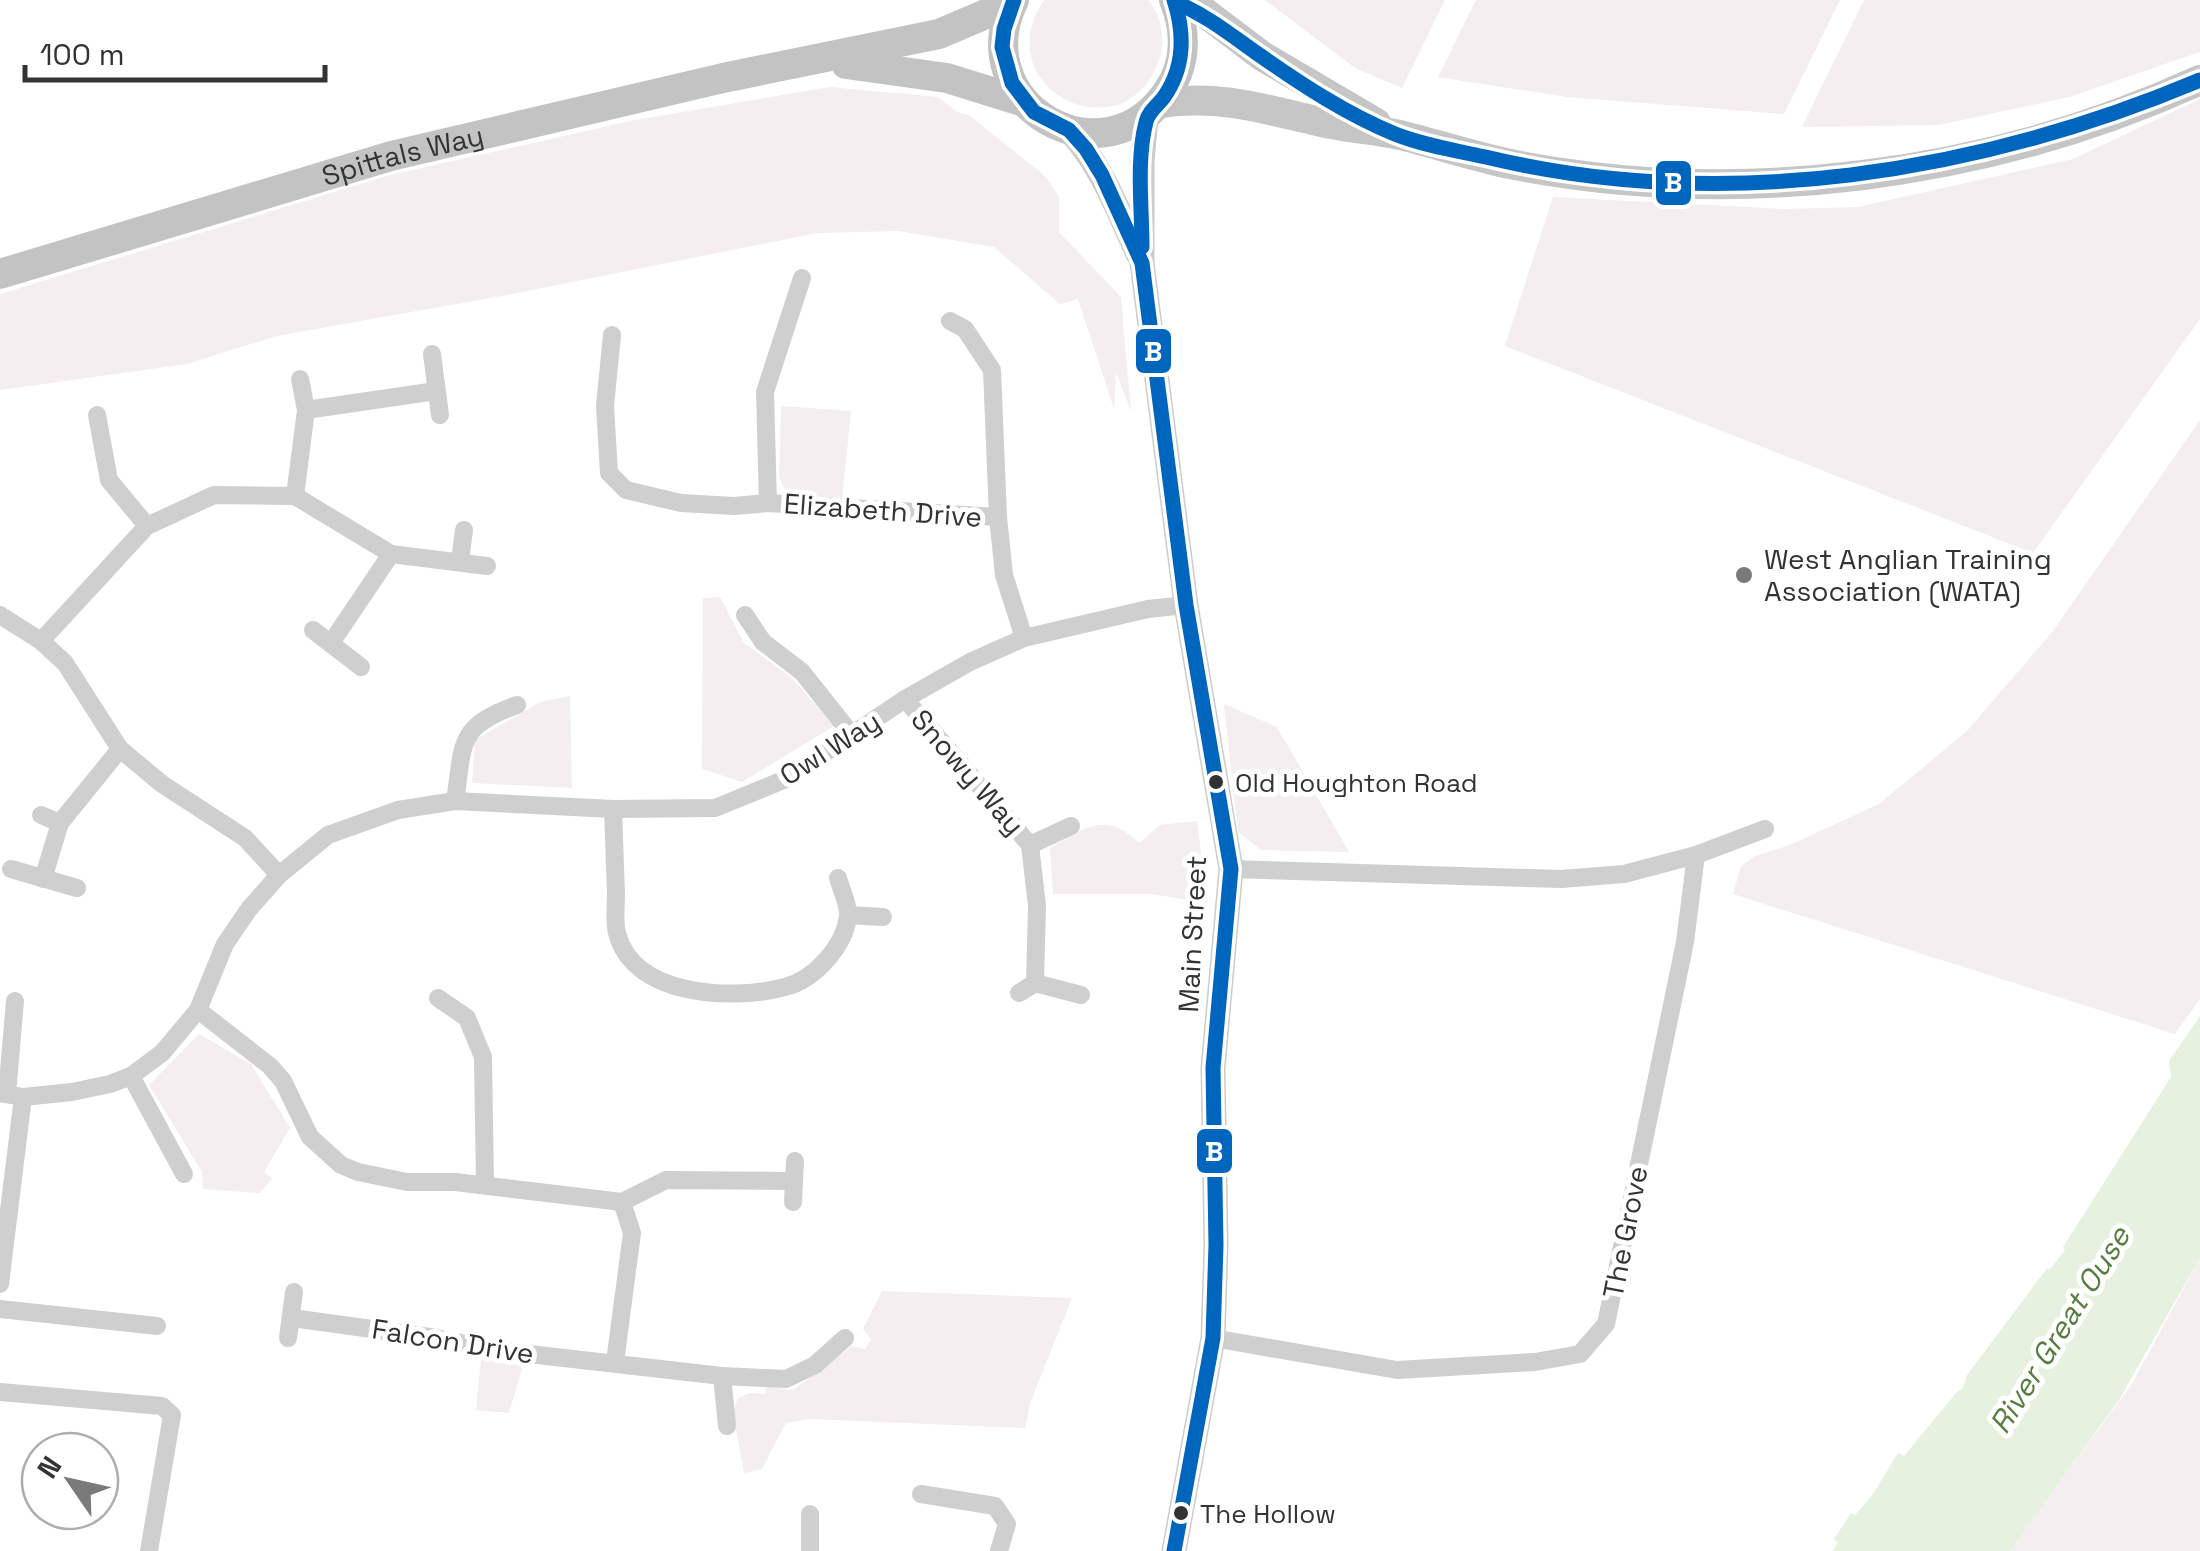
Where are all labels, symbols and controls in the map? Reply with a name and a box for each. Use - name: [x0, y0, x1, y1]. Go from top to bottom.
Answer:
- scale bar: [25, 20, 325, 82]
- text: 100 m: [40, 35, 125, 74]
- street label: Spittals Way: [317, 117, 487, 194]
- line badge: B: [1654, 159, 1693, 207]
- text: B: [1664, 164, 1682, 200]
- line badge: B: [1134, 327, 1173, 375]
- text: B: [1144, 333, 1162, 369]
- street label: Elizabeth Drive: [783, 485, 983, 535]
- place label: West Anglian Training Association (WATA): [1764, 541, 2052, 609]
- marker: West Anglian Training Association (WATA): [1733, 564, 1755, 586]
- street label: Snowy Way: [904, 702, 1032, 842]
- street label: Owl Way: [773, 703, 887, 793]
- place label: Old Houghton Road: [1235, 766, 1478, 800]
- marker: Old Houghton Road: [1206, 772, 1226, 792]
- street label: Main Street: [1170, 855, 1214, 1013]
- line badge: B: [1195, 1127, 1234, 1175]
- text: B: [1205, 1133, 1223, 1169]
- street label: The Grove: [1595, 1163, 1655, 1301]
- water label: River Great Ouse: [1980, 1218, 2139, 1440]
- street label: Falcon Drive: [370, 1310, 536, 1372]
- north arrow: [20, 1431, 120, 1531]
- text: N: [29, 1449, 69, 1485]
- place label: The Hollow: [1200, 1497, 1336, 1531]
- marker: The Hollow: [1171, 1503, 1191, 1523]

